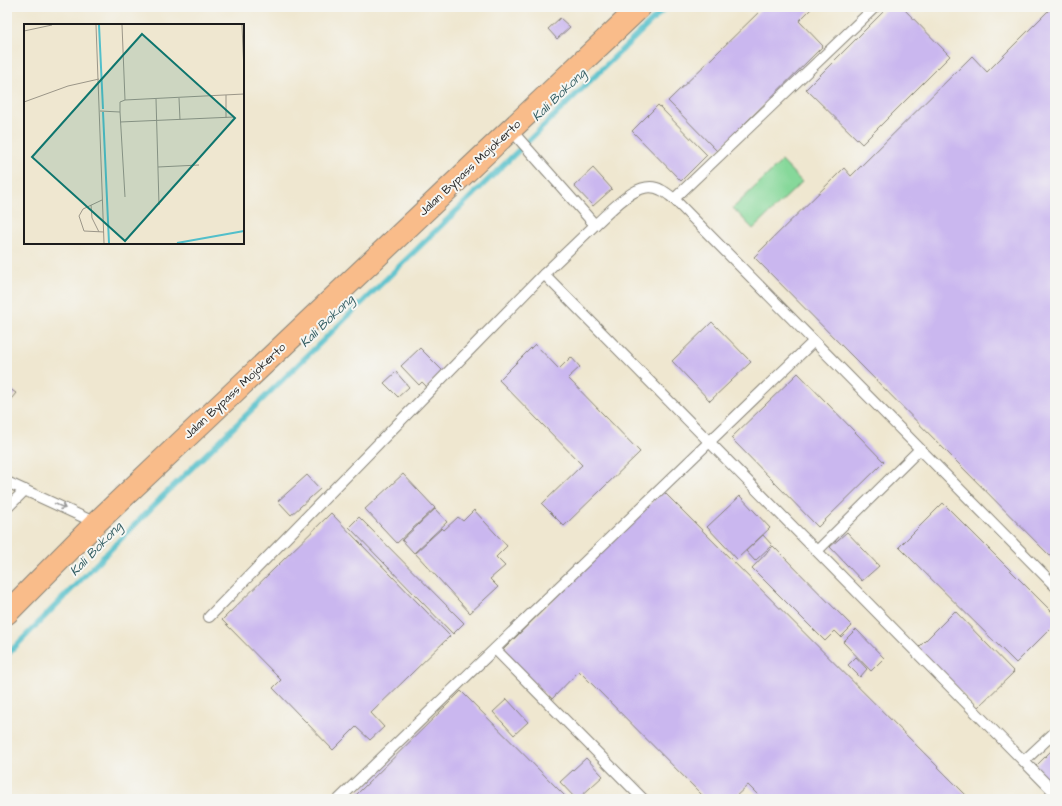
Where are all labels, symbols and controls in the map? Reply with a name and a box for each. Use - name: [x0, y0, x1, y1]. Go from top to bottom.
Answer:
- inset map: [24, 24, 244, 244]
- water label: Kali Bokong: [528, 64, 592, 126]
- street label: Jalan Bypass Mojokerto: [415, 116, 526, 221]
- water label: Kali Bokong: [296, 290, 360, 352]
- street label: Jalan Bypass Mojokerto: [180, 339, 291, 444]
- one-way arrow: [54, 503, 66, 510]
- water label: Kali Bokong: [66, 517, 128, 581]

